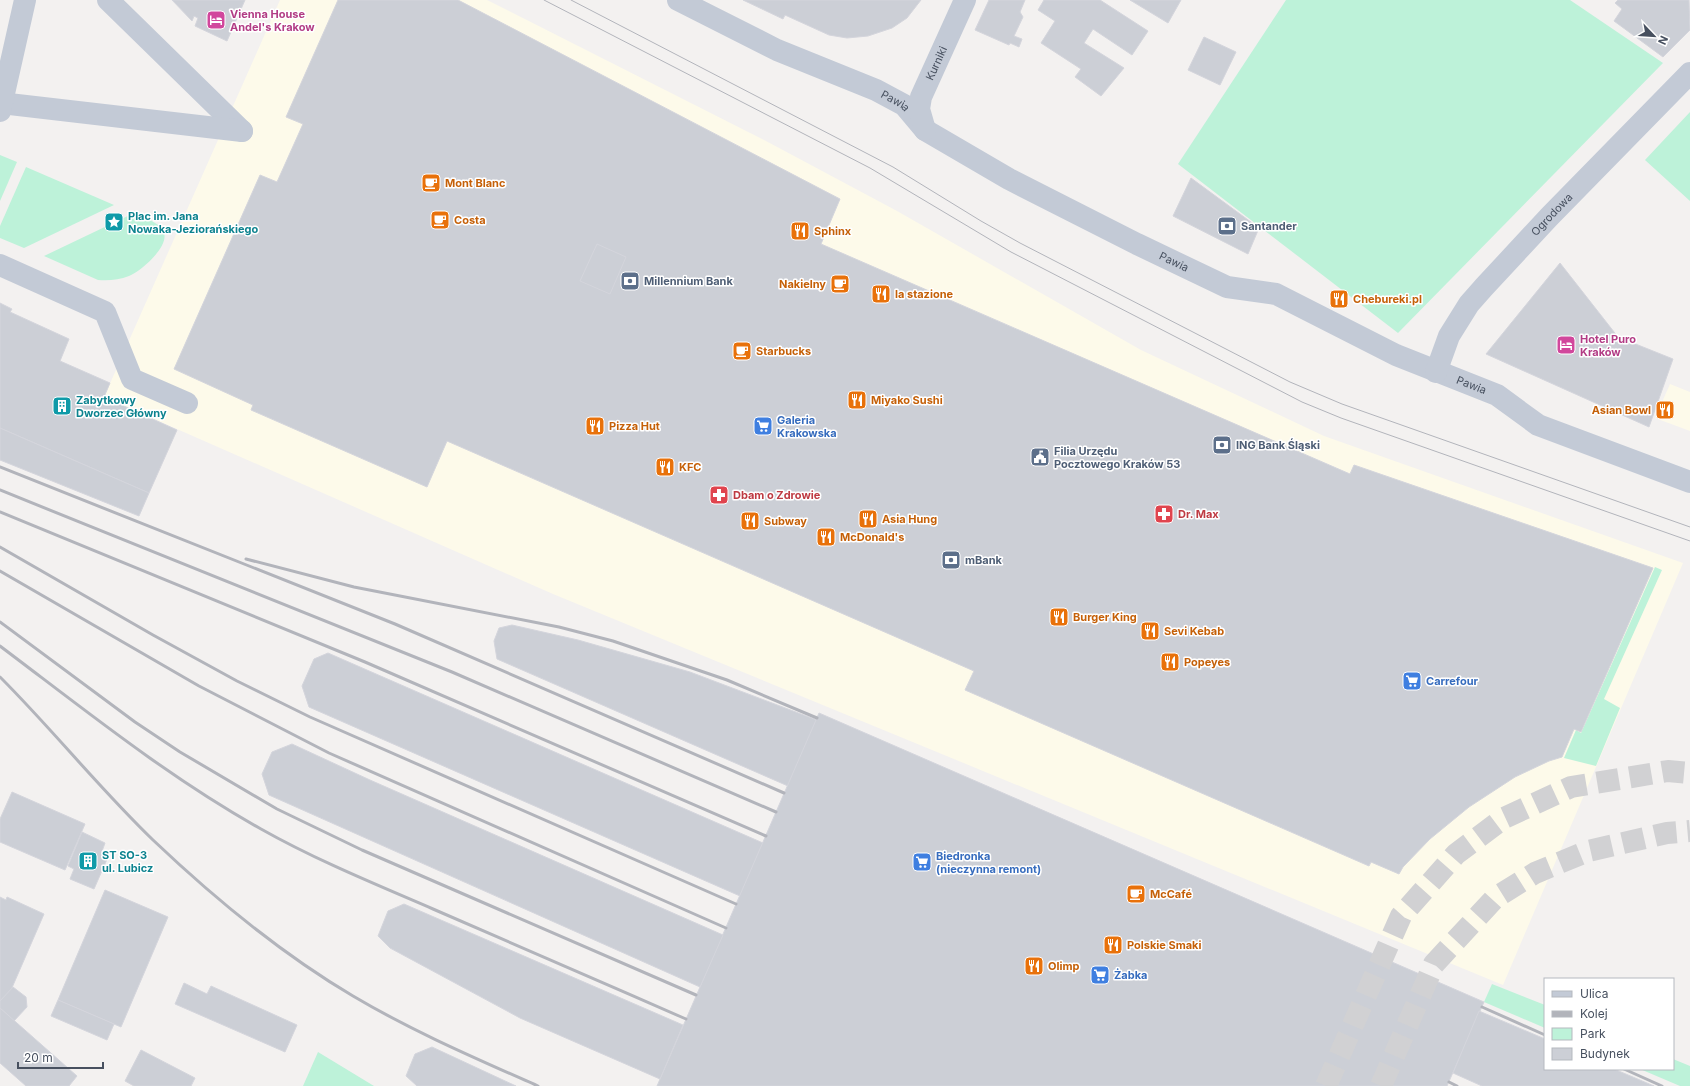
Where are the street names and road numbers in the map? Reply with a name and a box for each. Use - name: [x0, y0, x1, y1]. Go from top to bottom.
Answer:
- street label: Kurniki: [923, 44, 950, 82]
- street label: Pawia: [879, 87, 913, 114]
- street label: Ogrodowa: [1528, 190, 1576, 239]
- street label: Pawia: [1157, 249, 1191, 275]
- street label: Pawia: [1454, 373, 1489, 397]

